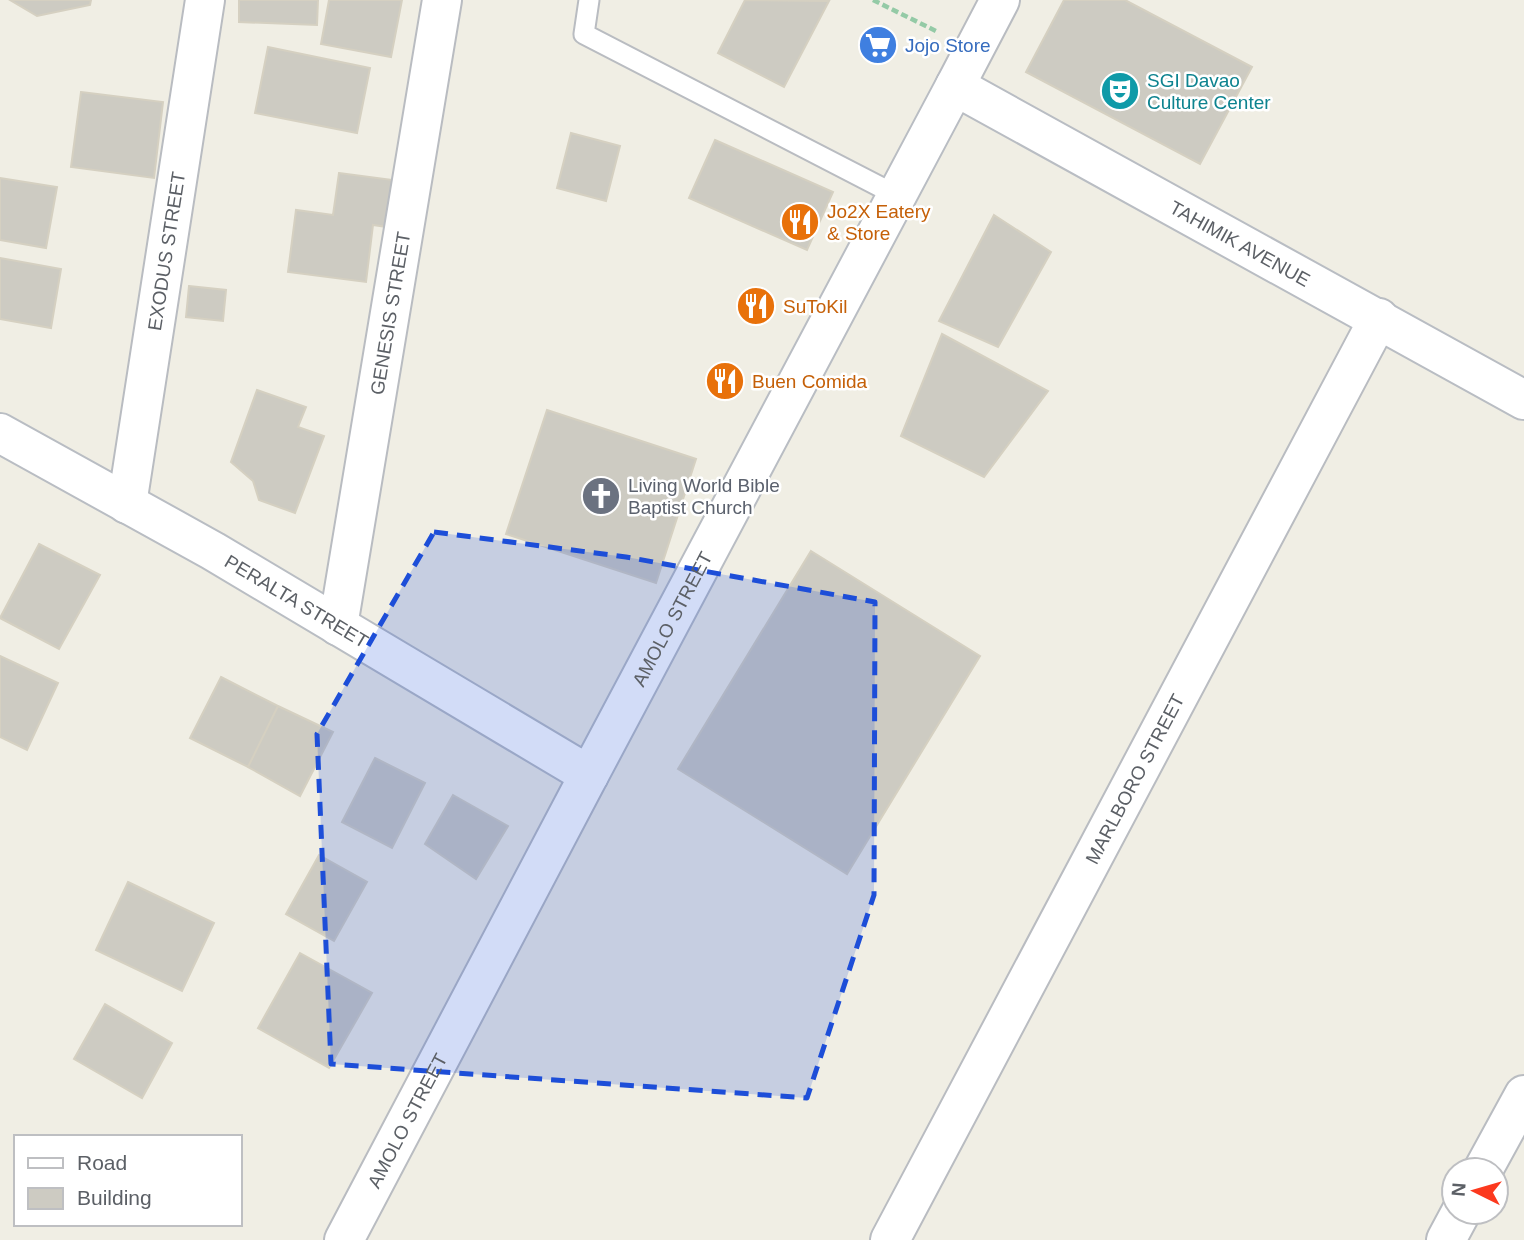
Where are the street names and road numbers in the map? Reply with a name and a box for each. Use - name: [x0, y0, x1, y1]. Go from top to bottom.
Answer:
- street label: EXODUS STREET: [143, 170, 189, 332]
- street label: TAHIMIK AVENUE: [1166, 196, 1314, 290]
- street label: GENESIS STREET: [366, 230, 414, 396]
- street label: AMOLO STREET: [628, 548, 716, 690]
- street label: PERALTA STREET: [221, 550, 373, 652]
- street label: MARLBORO STREET: [1081, 690, 1188, 867]
- street label: AMOLO STREET: [363, 1049, 451, 1191]

